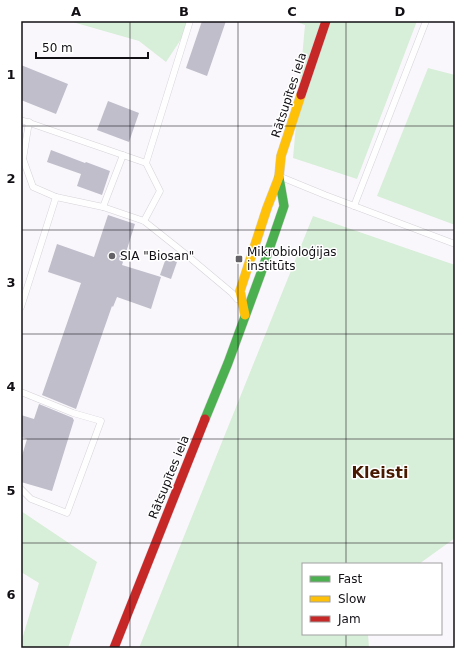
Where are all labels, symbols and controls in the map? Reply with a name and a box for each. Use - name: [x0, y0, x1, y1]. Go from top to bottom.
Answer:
- text: A: [71, 4, 81, 19]
- text: B: [179, 4, 189, 19]
- text: C: [287, 4, 297, 19]
- text: D: [395, 4, 406, 19]
- scale bar: [36, 34, 148, 60]
- text: 50 m: [42, 41, 73, 55]
- street label: Rātsupītes iela: [269, 51, 309, 139]
- text: 1: [6, 67, 16, 82]
- text: 2: [6, 171, 16, 186]
- place label: Mikrobioloģijas institūts: [247, 245, 337, 273]
- place label: SIA "Biosan": [120, 249, 194, 263]
- marker: SIA "Biosan": [107, 251, 117, 261]
- marker: Mikrobioloģijas institūts: [234, 254, 244, 264]
- text: 3: [6, 275, 16, 290]
- text: 4: [6, 379, 16, 394]
- street label: Rātsupītes iela: [146, 433, 192, 521]
- district label: Kleisti: [352, 463, 408, 482]
- text: 5: [6, 483, 16, 498]
- legend: [302, 563, 442, 635]
- text: Fast: [338, 572, 362, 586]
- text: 6: [6, 587, 16, 602]
- text: Slow: [338, 592, 366, 606]
- text: Jam: [337, 612, 361, 626]

